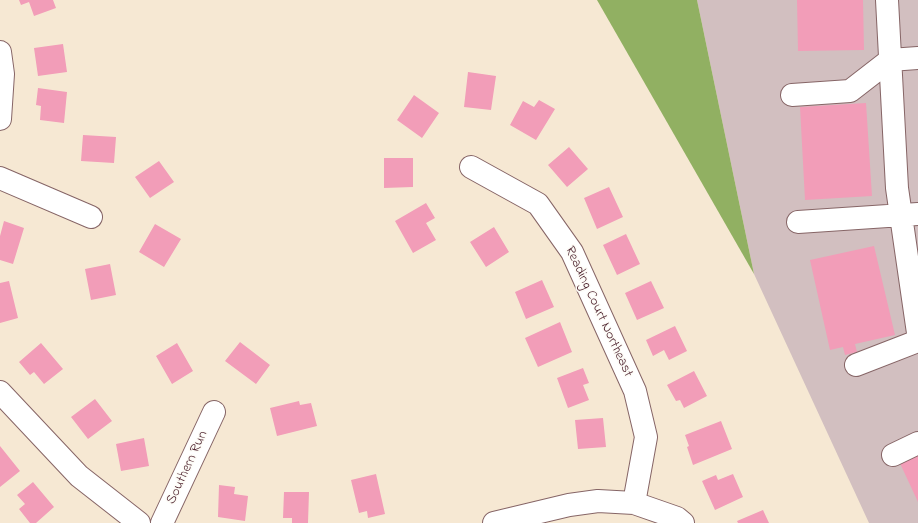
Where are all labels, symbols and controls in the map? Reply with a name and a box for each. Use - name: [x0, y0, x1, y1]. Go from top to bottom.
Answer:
- street label: Reading Court Northeast: [560, 244, 636, 380]
- street label: Southern Run: [164, 429, 212, 507]

